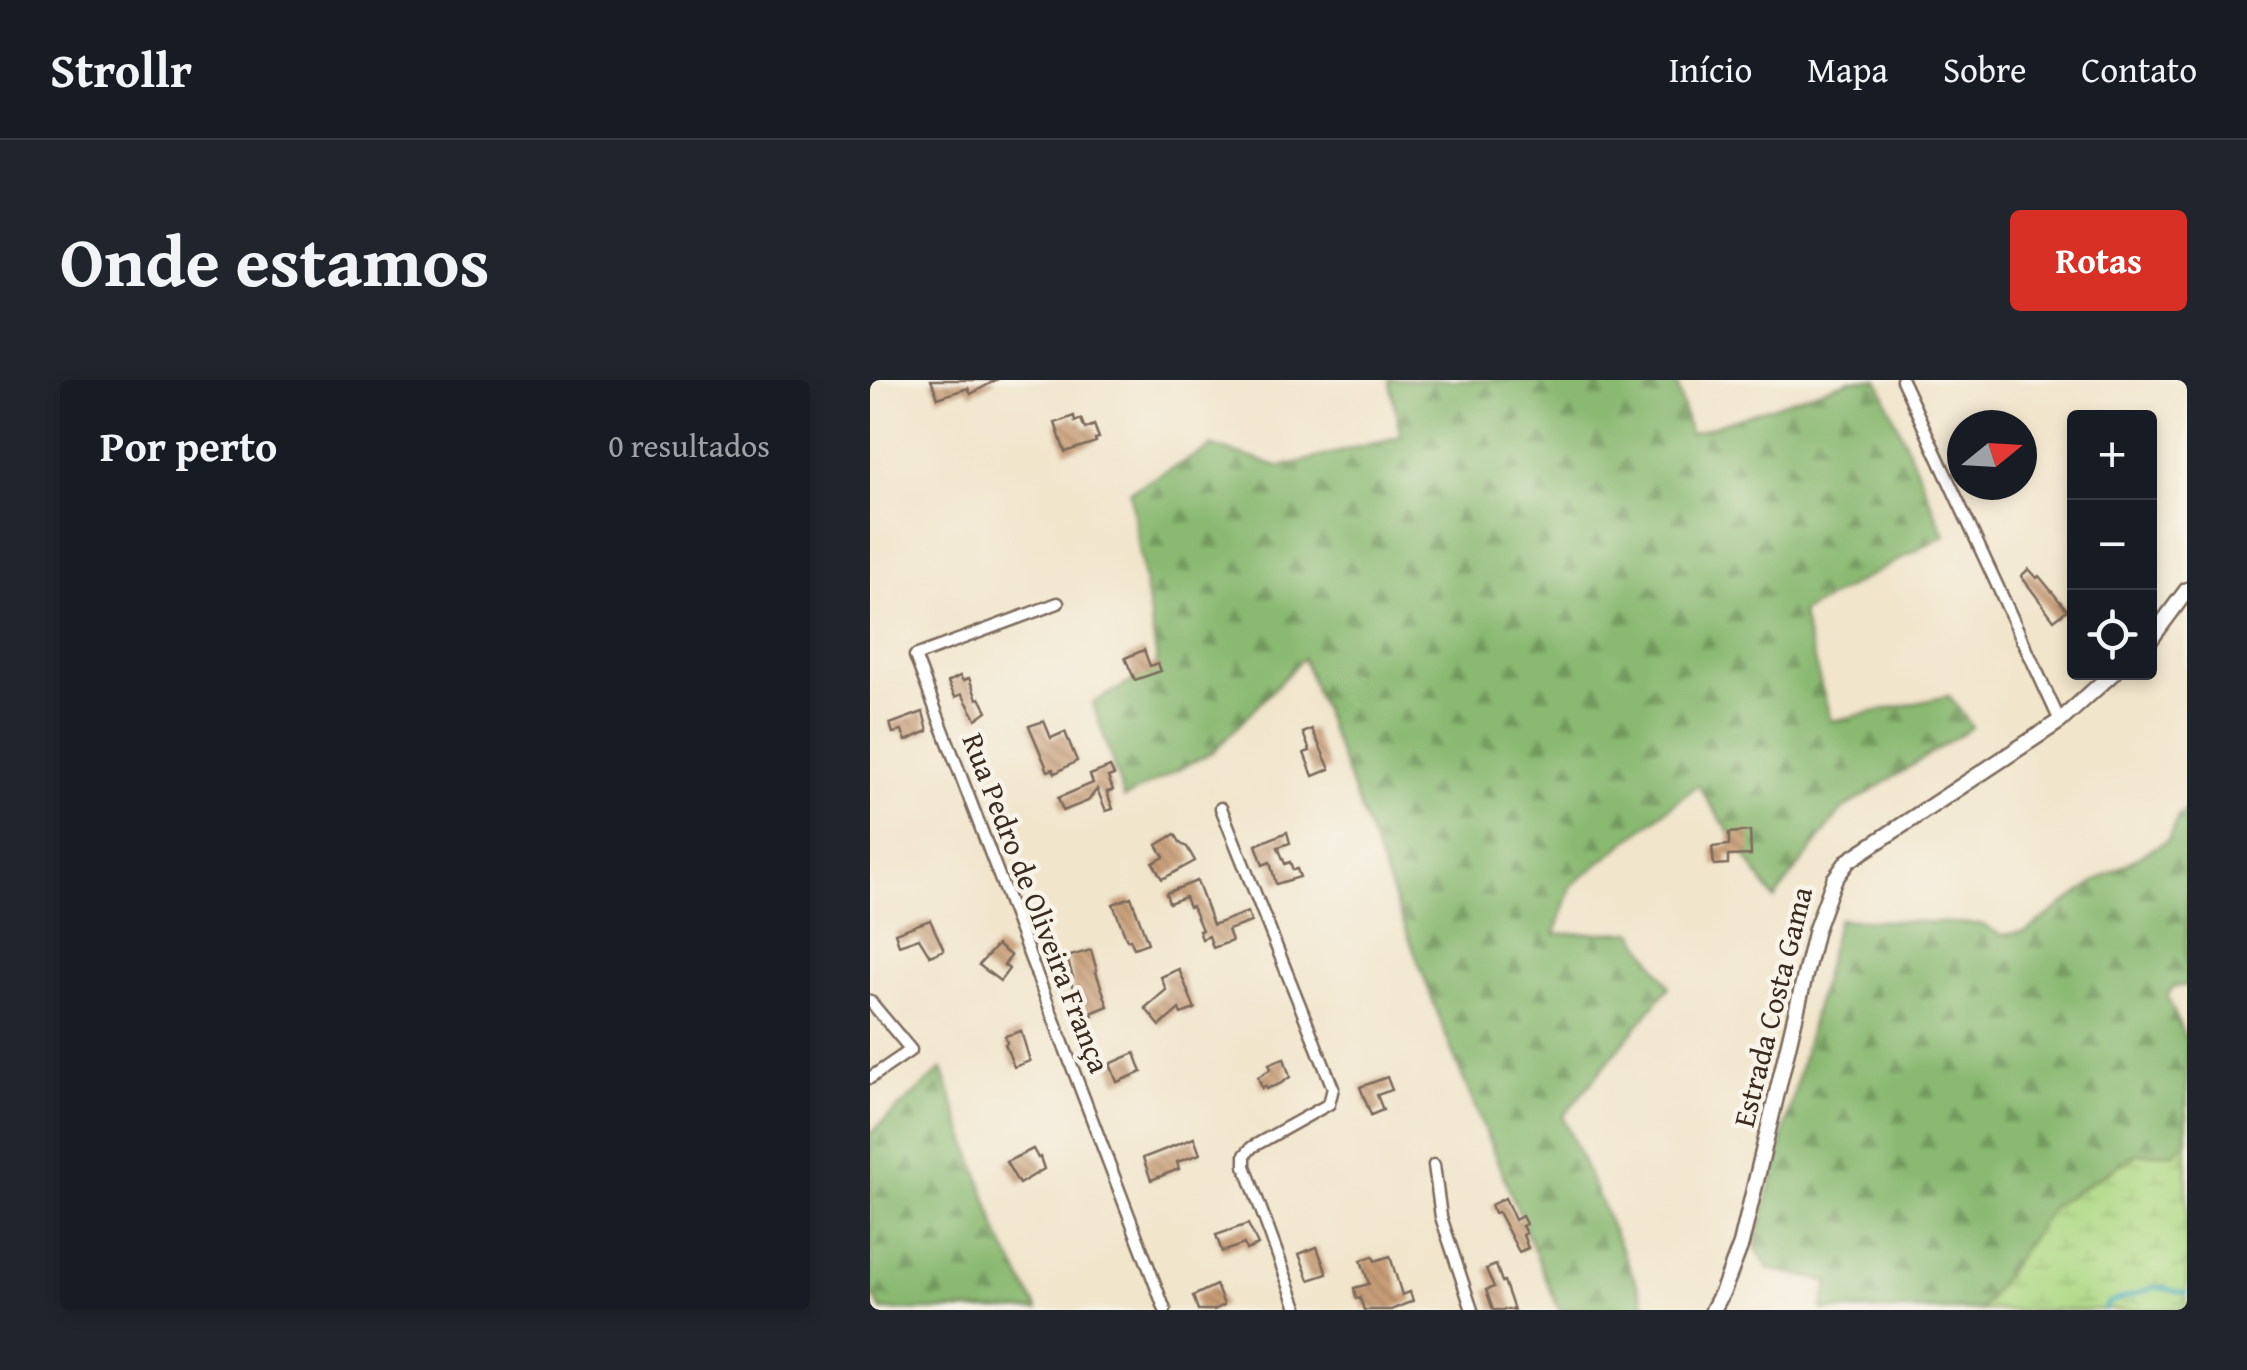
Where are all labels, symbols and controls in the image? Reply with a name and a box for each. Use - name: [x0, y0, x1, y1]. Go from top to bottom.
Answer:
- text: Strollr: [50, 34, 192, 105]
- text: Início: [1669, 44, 1752, 95]
- text: Mapa: [1807, 44, 1888, 95]
- text: Sobre: [1943, 44, 2026, 95]
- text: Contato: [2081, 44, 2197, 95]
- text: Onde estamos: [60, 209, 490, 312]
- button: Rotas: [2010, 210, 2187, 311]
- north arrow: [1947, 410, 2037, 500]
- map controls: [2067, 410, 2157, 680]
- button: +: [2067, 410, 2157, 500]
- text: Por perto: [100, 415, 277, 476]
- text: 0 resultados: [608, 422, 770, 469]
- button: −: [2067, 500, 2157, 590]
- button: locate: [2067, 590, 2157, 680]
- street label: Rua Pedro de Oliveira França: [952, 726, 1122, 1079]
- street label: Estrada Costa Gama: [1721, 882, 1823, 1132]

